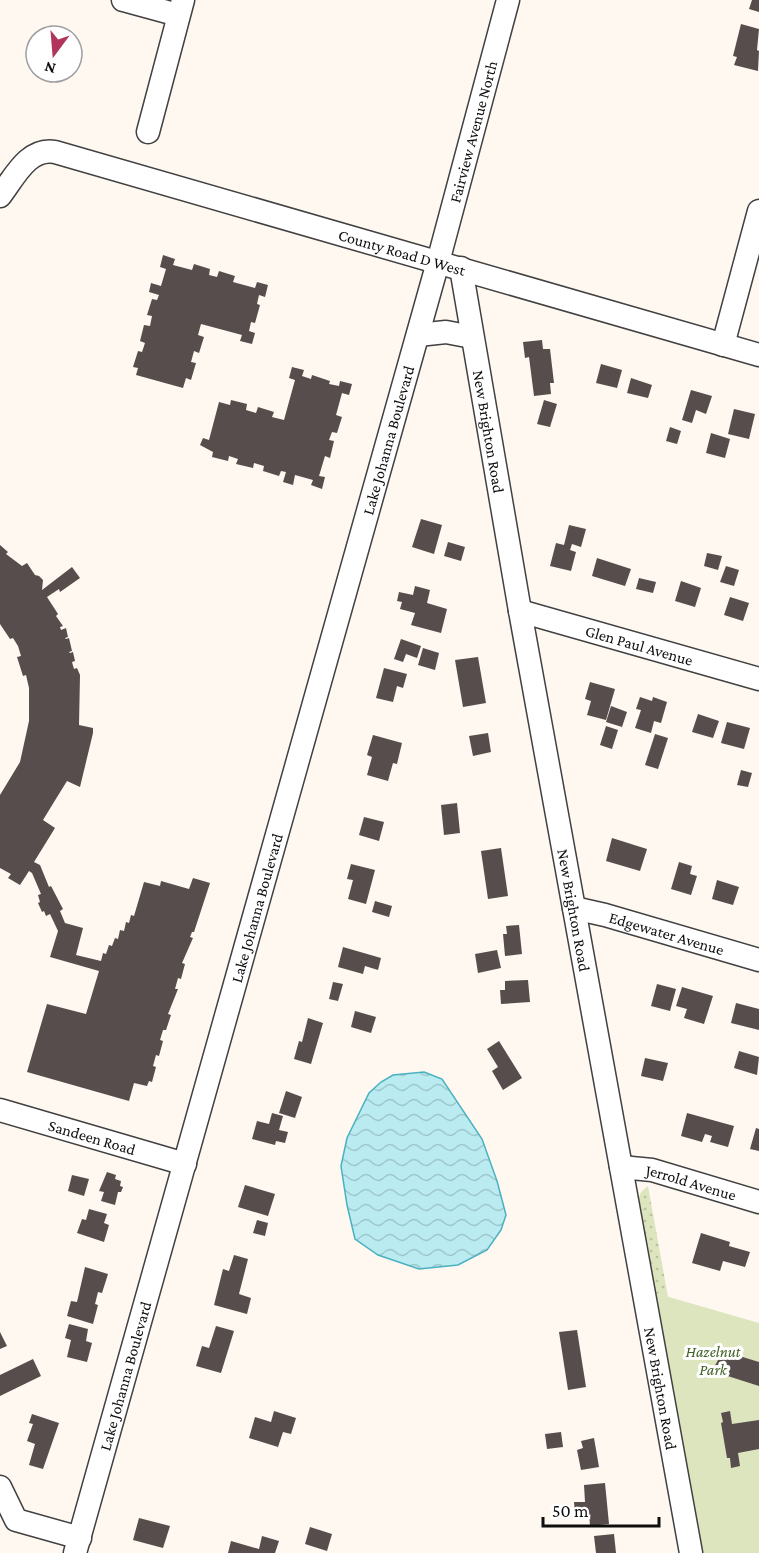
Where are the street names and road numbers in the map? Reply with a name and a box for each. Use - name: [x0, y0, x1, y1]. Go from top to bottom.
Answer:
- street label: Fairview Avenue North: [446, 58, 500, 204]
- street label: County Road D West: [336, 226, 468, 279]
- street label: Lake Johanna Boulevard: [359, 363, 417, 517]
- street label: New Brighton Road: [470, 369, 508, 495]
- street label: Glen Paul Avenue: [584, 622, 695, 668]
- street label: Lake Johanna Boulevard: [227, 831, 286, 984]
- street label: New Brighton Road: [555, 847, 594, 973]
- street label: Edgewater Avenue: [607, 908, 726, 958]
- street label: Sandeen Road: [47, 1116, 138, 1158]
- street label: Jerrold Avenue: [643, 1161, 738, 1203]
- street label: Lake Johanna Boulevard: [96, 1299, 154, 1452]
- street label: New Brighton Road: [642, 1326, 681, 1451]

